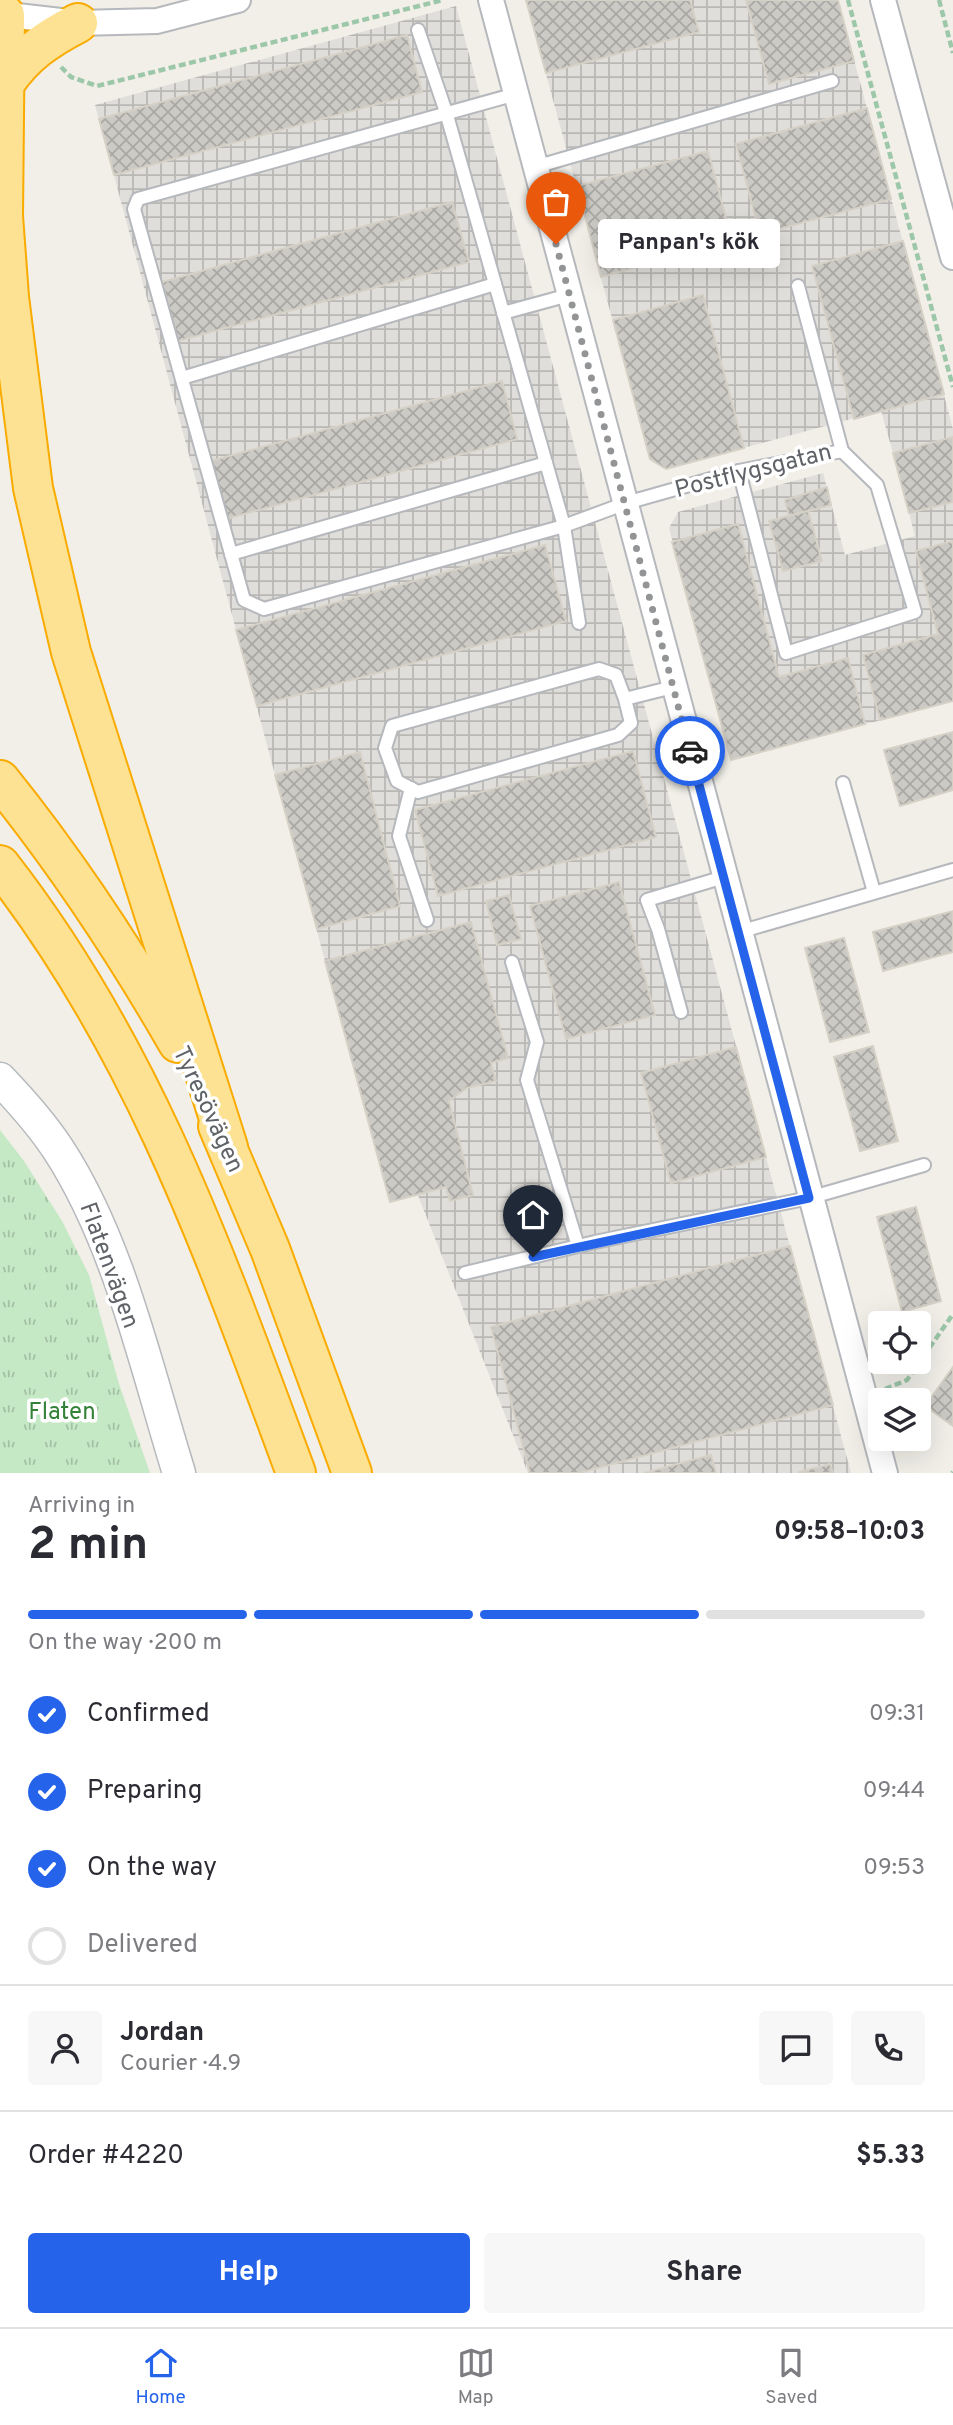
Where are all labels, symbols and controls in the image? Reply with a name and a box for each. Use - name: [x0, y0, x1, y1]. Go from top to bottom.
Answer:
- pin: [526, 172, 586, 244]
- icon: bag: [537, 183, 575, 221]
- callout: Panpan's kök: [598, 219, 780, 268]
- text: Panpan's kök: [618, 229, 760, 258]
- street label: Postflygsgatan: [672, 438, 835, 506]
- courier: [655, 716, 725, 786]
- icon: car: [671, 732, 709, 770]
- street label: Tyresövägen: [165, 1042, 250, 1178]
- pin: [503, 1185, 563, 1257]
- icon: home: [514, 1196, 552, 1234]
- street label: Flatenvägen: [71, 1199, 145, 1333]
- map controls: [868, 1311, 931, 1451]
- button: locate: [868, 1311, 931, 1374]
- button: layers: [868, 1388, 931, 1451]
- park label: Flaten: [28, 1398, 96, 1428]
- text: Arriving in: [28, 1492, 135, 1521]
- text: 09:58–10:03: [774, 1516, 925, 1549]
- text: 2 min: [28, 1517, 148, 1576]
- text: On the way · 200 m: [28, 1629, 222, 1658]
- icon: check: [28, 1696, 66, 1734]
- text: Confirmed: [87, 1698, 210, 1731]
- text: 09:31: [869, 1700, 925, 1729]
- icon: check: [28, 1773, 66, 1811]
- text: Preparing: [87, 1775, 202, 1808]
- text: 09:44: [863, 1777, 925, 1806]
- icon: check: [28, 1850, 66, 1888]
- text: On the way: [87, 1852, 217, 1885]
- text: 09:53: [863, 1854, 925, 1883]
- text: Delivered: [87, 1929, 198, 1962]
- button: person: [28, 2011, 102, 2085]
- button: chat: [759, 2011, 833, 2085]
- button: phone: [851, 2011, 925, 2085]
- text: Jordan: [120, 2017, 204, 2050]
- text: Courier · 4.9: [120, 2050, 241, 2079]
- text: Order #4220: [28, 2140, 184, 2173]
- text: $5.33: [856, 2140, 925, 2173]
- button: Help: [28, 2233, 470, 2313]
- button: Share: [484, 2233, 925, 2313]
- tab: Home: [135, 2344, 186, 2410]
- tab: Map: [457, 2344, 495, 2410]
- tab: Saved: [765, 2344, 818, 2410]

